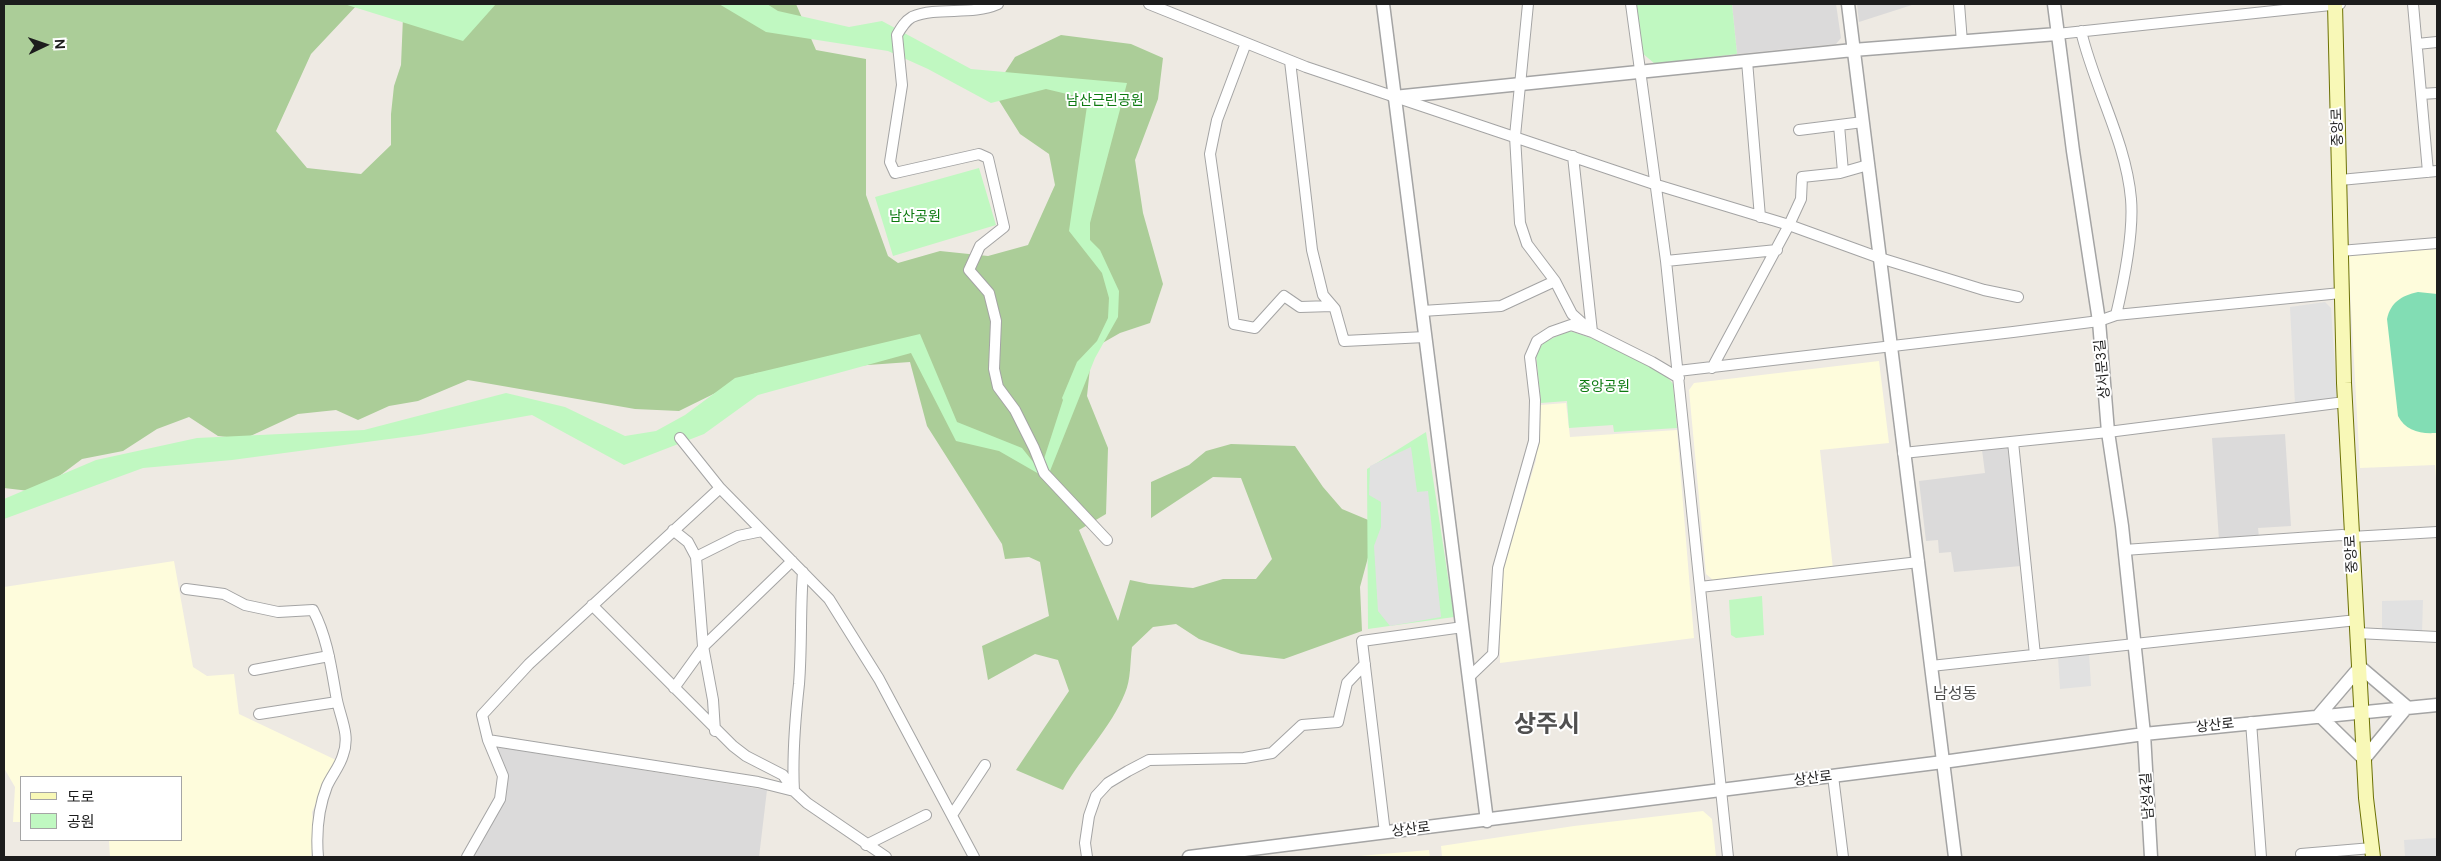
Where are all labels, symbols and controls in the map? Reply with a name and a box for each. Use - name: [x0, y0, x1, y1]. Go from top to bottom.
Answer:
- north arrow: [20, 20, 70, 70]
- text: N: [51, 39, 69, 50]
- park label: 남산근린공원: [1066, 93, 1144, 109]
- street label: 중앙로: [2329, 107, 2347, 147]
- park label: 남산공원: [889, 209, 941, 225]
- street label: 상서문3길: [2092, 338, 2114, 400]
- park label: 중앙공원: [1578, 379, 1630, 395]
- street label: 중앙로: [2343, 534, 2361, 574]
- district label: 남성동: [1933, 685, 1977, 705]
- district label: 상주시: [1514, 712, 1580, 740]
- street label: 상산로: [2195, 716, 2235, 736]
- street label: 상산로: [1793, 768, 1833, 790]
- street label: 남성4길: [2138, 772, 2158, 820]
- legend: [20, 776, 182, 841]
- text: 도로: [67, 787, 95, 807]
- text: 공원: [67, 812, 95, 832]
- street label: 상산로: [1391, 819, 1431, 841]

